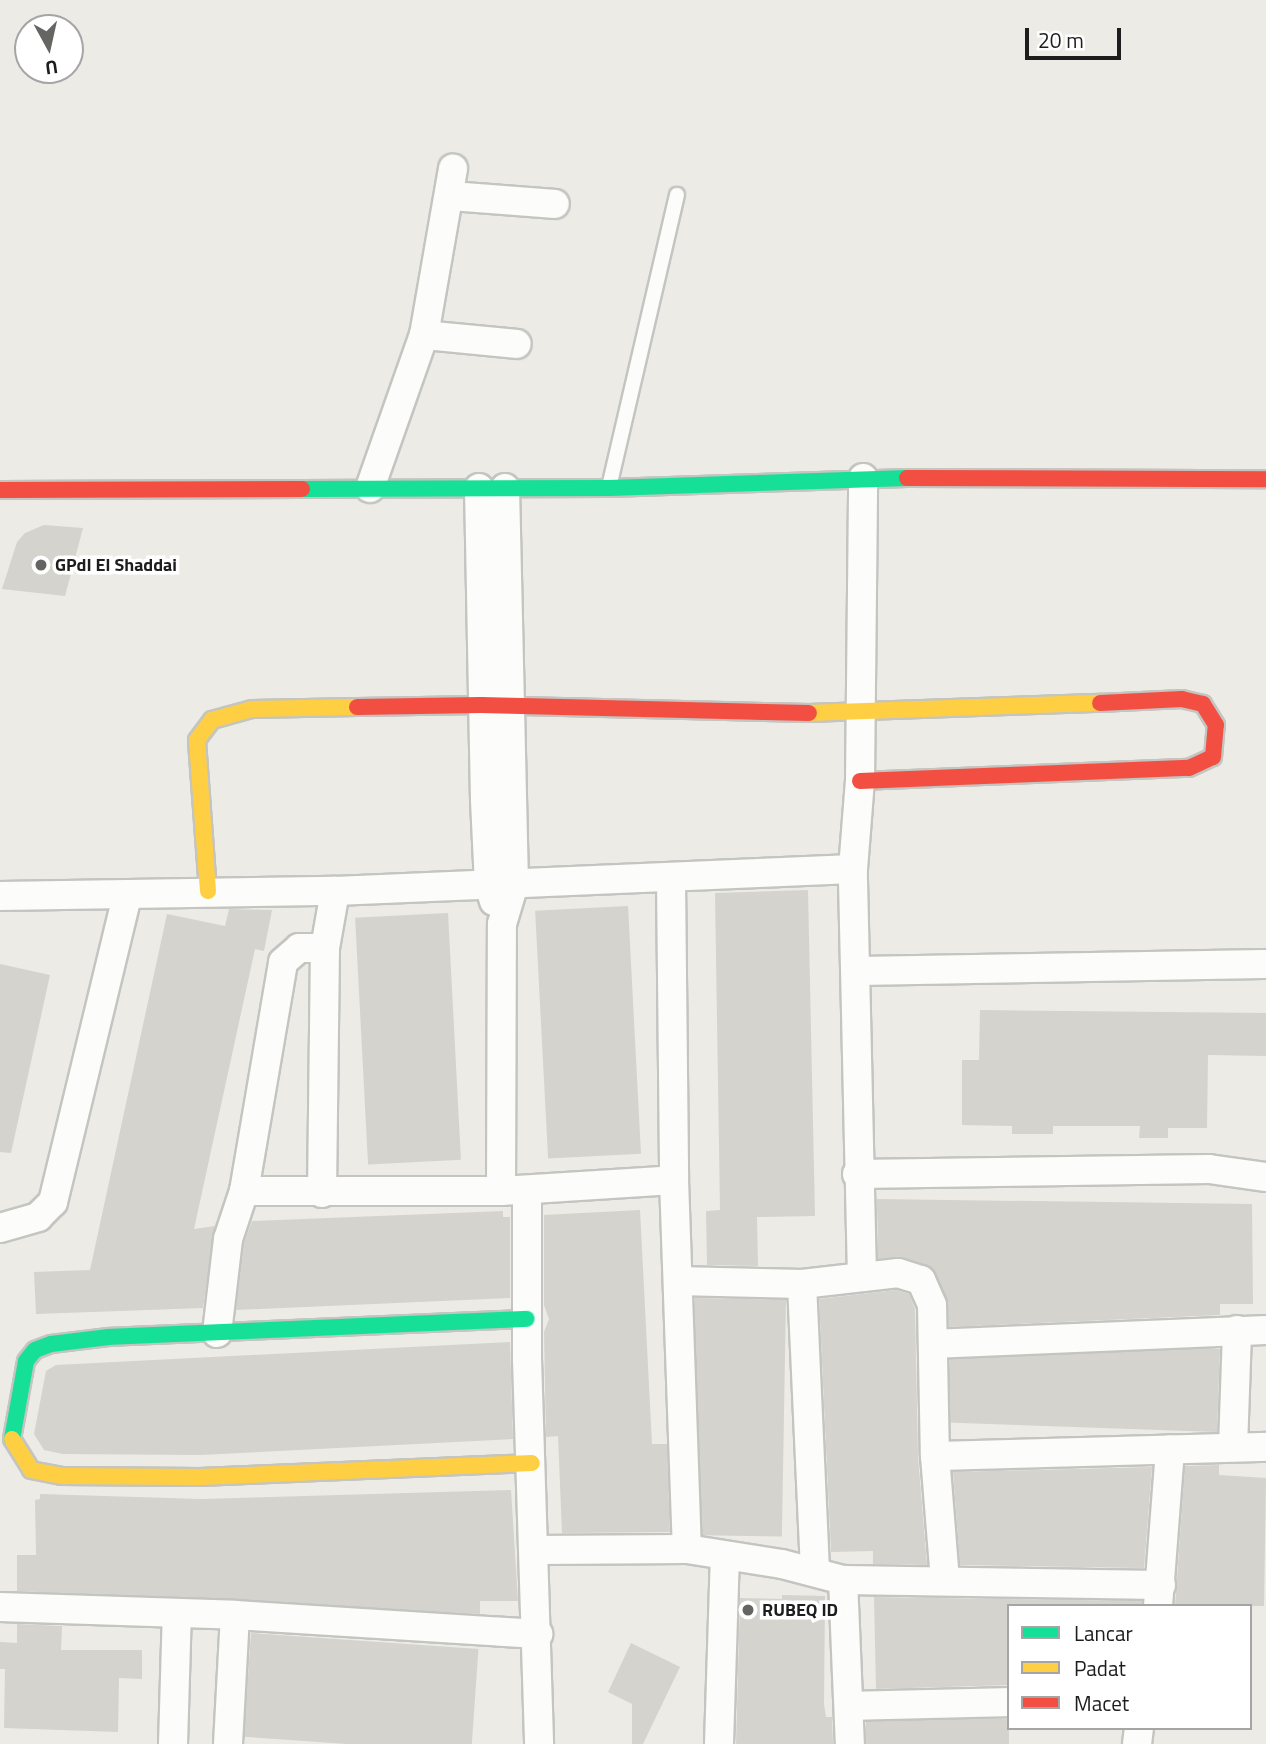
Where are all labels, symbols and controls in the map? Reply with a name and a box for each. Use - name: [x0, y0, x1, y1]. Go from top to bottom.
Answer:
- north arrow: [14, 14, 84, 84]
- scale bar: [1028, 14, 1124, 58]
- text: 20 m: [1038, 24, 1084, 56]
- text: U: [44, 53, 60, 84]
- place label: GPdI El Shaddai: [55, 554, 177, 576]
- marker: GPdI El Shaddai: [33, 557, 49, 573]
- place label: RUBEQ ID: [762, 1599, 838, 1621]
- marker: RUBEQ ID: [740, 1602, 756, 1618]
- legend: [1007, 1604, 1252, 1730]
- text: Lancar: [1074, 1617, 1133, 1649]
- text: Padat: [1074, 1652, 1126, 1684]
- text: Macet: [1074, 1687, 1129, 1719]

